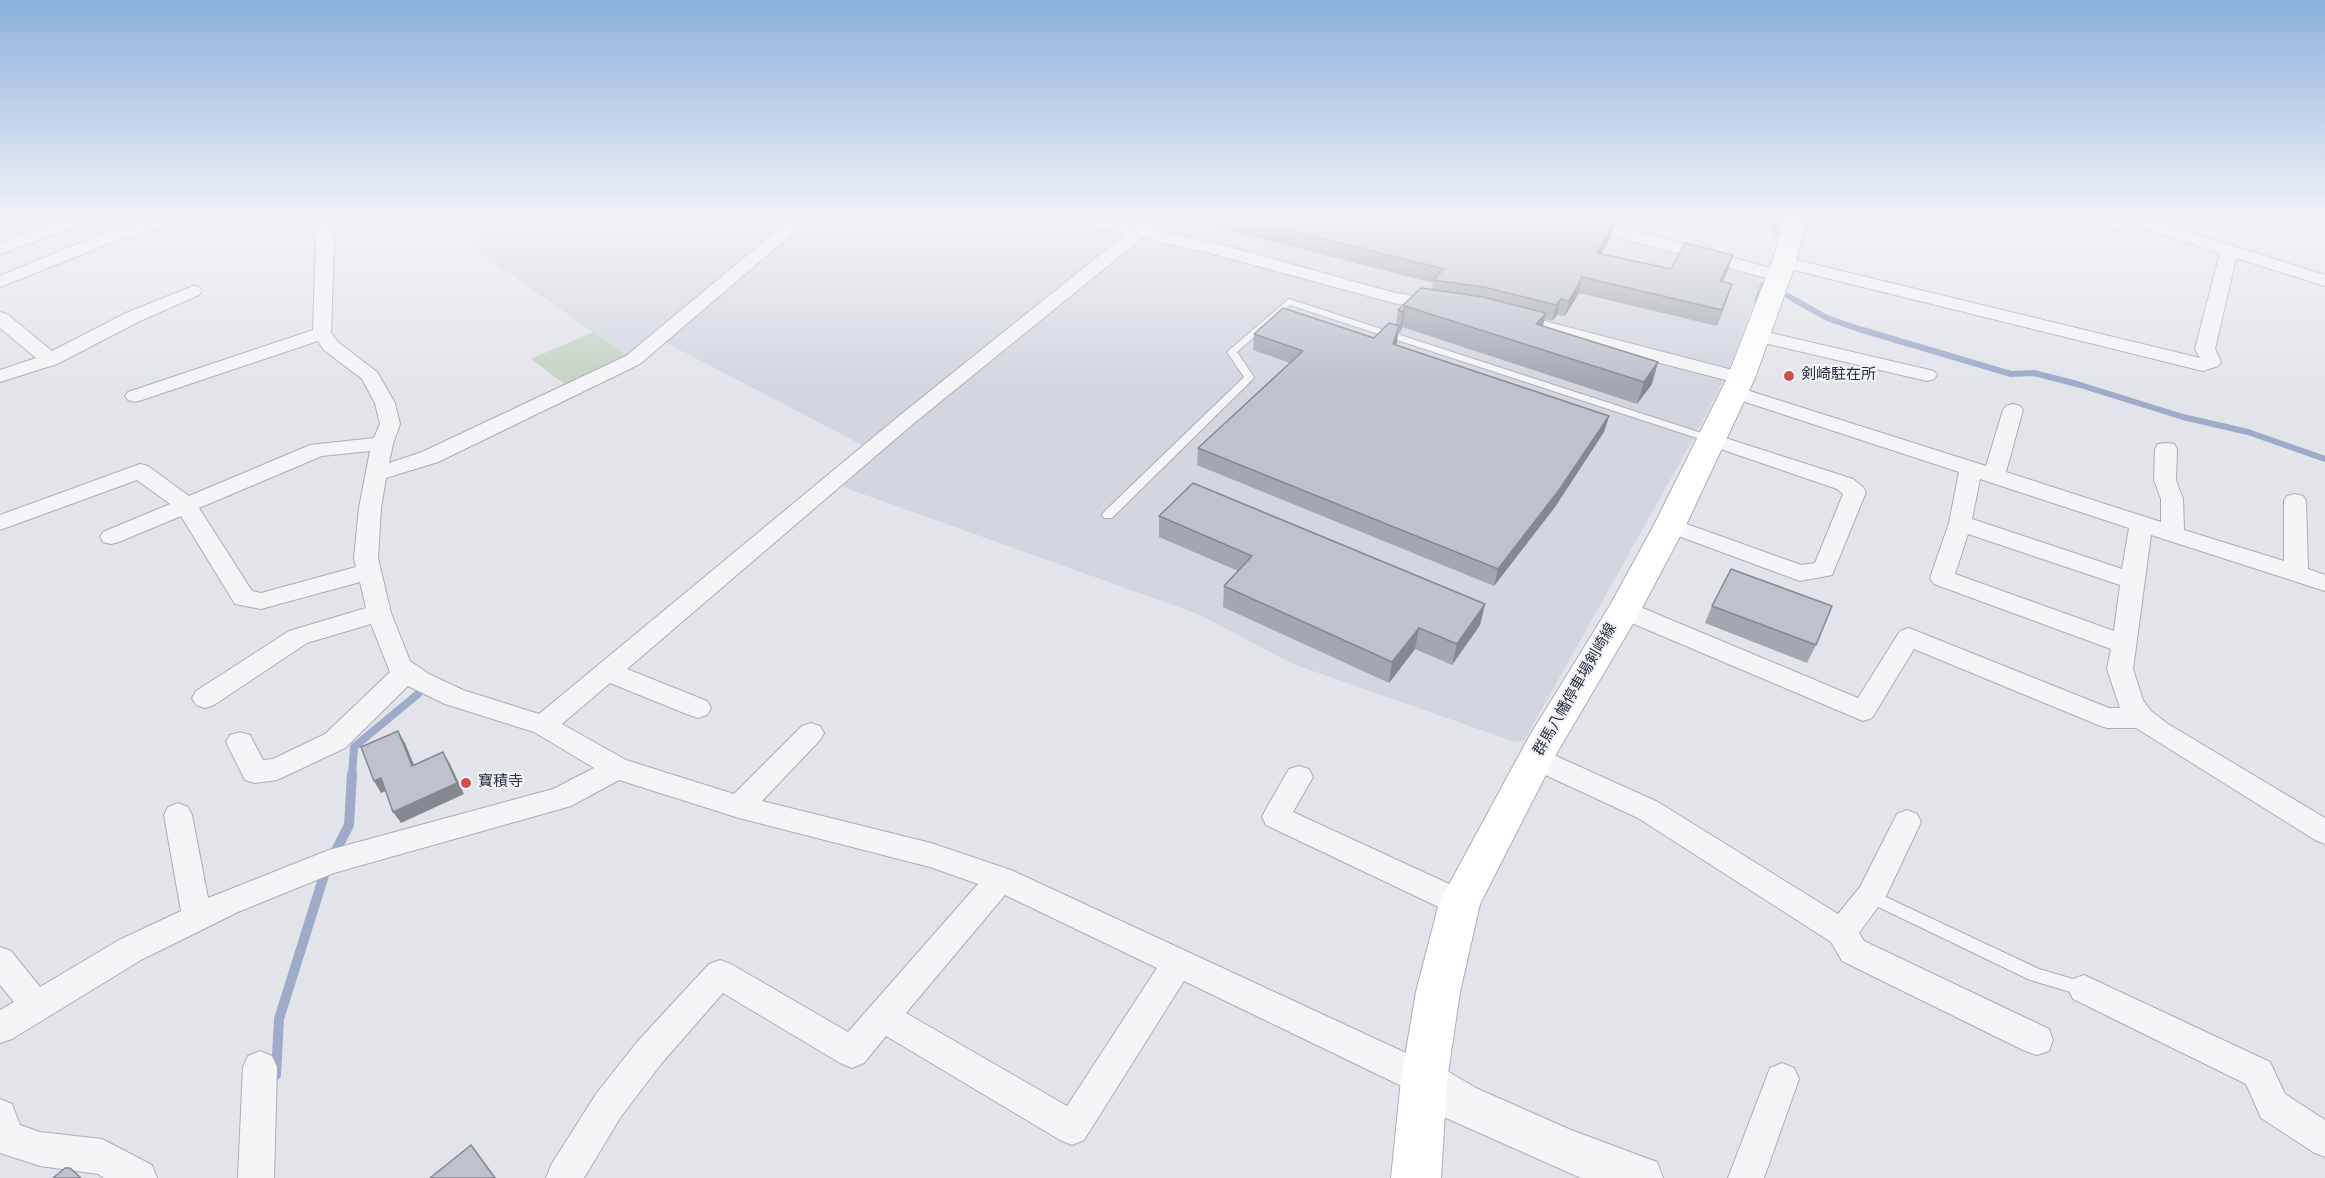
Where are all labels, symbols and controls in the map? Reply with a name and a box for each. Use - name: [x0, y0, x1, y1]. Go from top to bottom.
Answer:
- place label: 剣崎駐在所: [1801, 367, 1876, 385]
- marker: 剣崎駐在所: [1782, 369, 1796, 383]
- street label: 群馬八幡停車場剣崎線: [1531, 621, 1621, 759]
- place label: 寶積寺: [478, 774, 523, 792]
- marker: 寶積寺: [459, 776, 473, 790]

